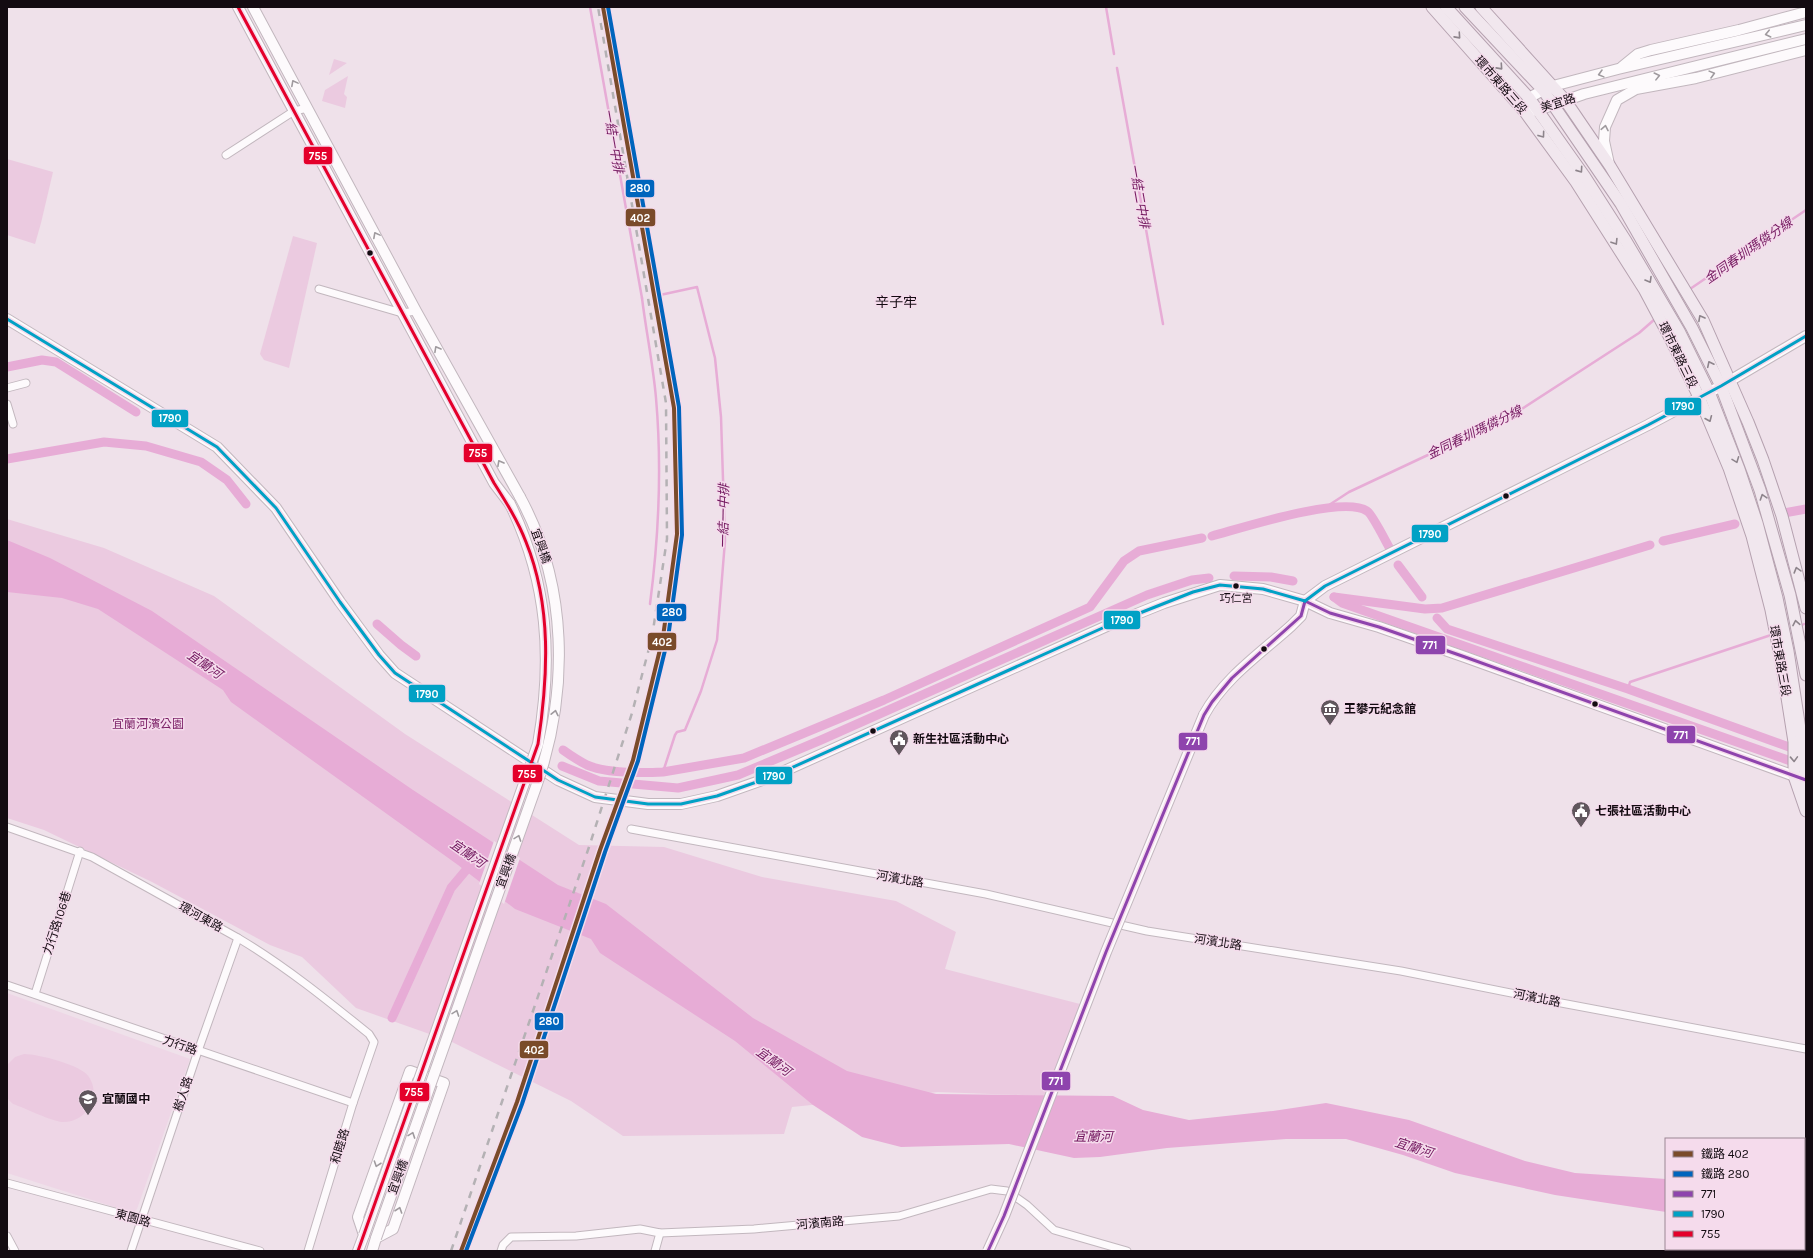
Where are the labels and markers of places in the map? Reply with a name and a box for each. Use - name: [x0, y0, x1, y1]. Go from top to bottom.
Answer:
- unlabelled marker: [365, 248, 375, 258]
- unlabelled marker: [1501, 491, 1511, 501]
- marker: 巧仁宮: [1231, 581, 1241, 591]
- place label: 巧仁宮: [1220, 592, 1253, 605]
- unlabelled marker: [1259, 644, 1269, 654]
- museum icon: 王攀元紀念館: [1319, 698, 1341, 726]
- unlabelled marker: [1590, 699, 1600, 709]
- place label: 王攀元紀念館: [1344, 702, 1416, 716]
- unlabelled marker: [868, 726, 878, 736]
- public building icon: 新生社區活動中心: [888, 728, 910, 756]
- place label: 新生社區活動中心: [913, 732, 1009, 746]
- public building icon: 七張社區活動中心: [1570, 800, 1592, 828]
- place label: 七張社區活動中心: [1595, 804, 1691, 818]
- school or university icon: 宜蘭國中: [77, 1088, 99, 1116]
- place label: 宜蘭國中: [102, 1092, 150, 1106]

